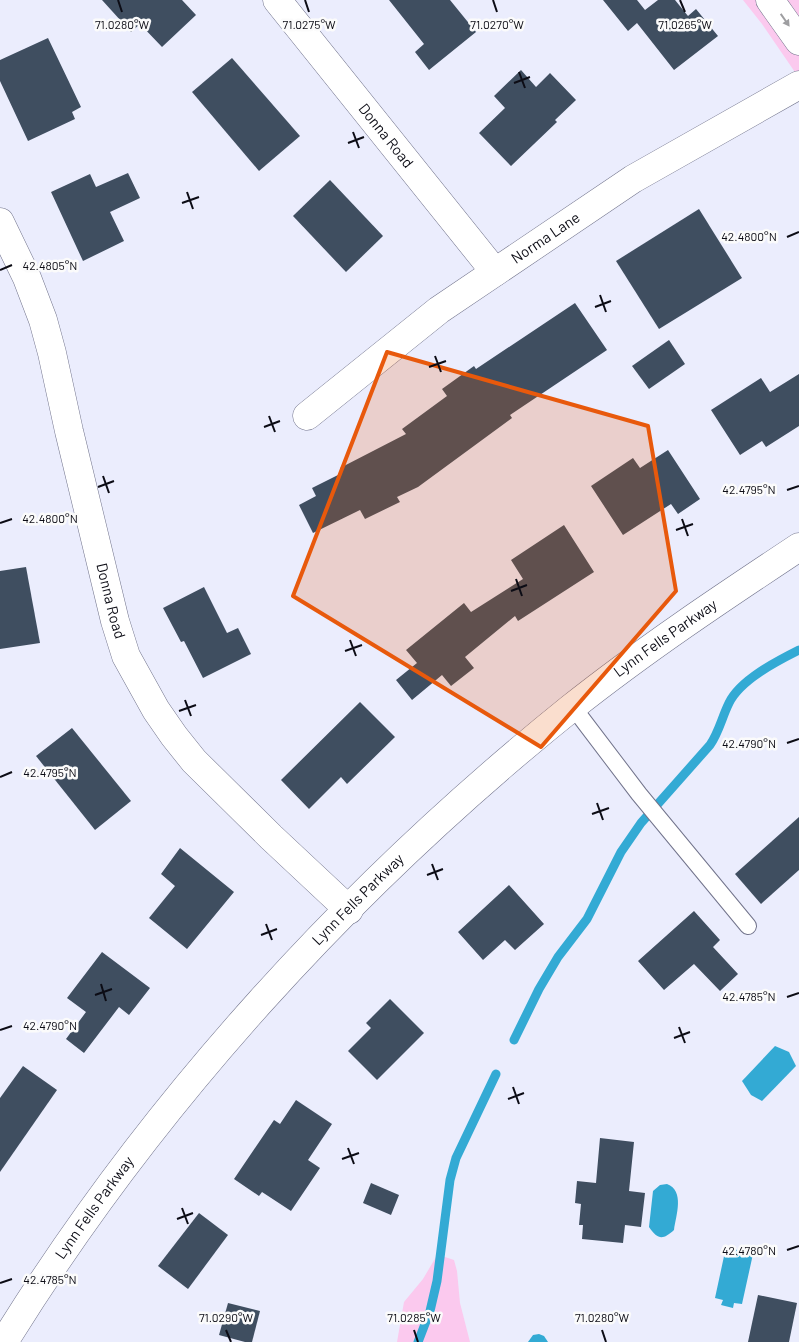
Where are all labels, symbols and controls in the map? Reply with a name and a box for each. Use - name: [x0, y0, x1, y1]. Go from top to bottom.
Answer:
- one-way arrow: [780, 13, 790, 27]
- text: 71.0280°W: [95, 17, 150, 31]
- text: 71.0275°W: [282, 17, 336, 31]
- text: 71.0270°W: [470, 17, 524, 31]
- text: 71.0265°W: [658, 17, 712, 31]
- street label: Donna Road: [355, 99, 418, 171]
- street label: Norma Lane: [507, 208, 583, 267]
- text: 42.4800°N: [721, 229, 777, 243]
- text: 42.4805°N: [23, 258, 77, 272]
- text: 42.4795°N: [722, 482, 776, 496]
- text: 42.4800°N: [22, 511, 78, 525]
- street label: Donna Road: [93, 561, 130, 641]
- street label: Lynn Fells Parkway: [610, 595, 720, 680]
- text: 42.4790°N: [722, 736, 776, 750]
- text: 42.4795°N: [23, 765, 77, 779]
- street label: Lynn Fells Parkway: [308, 849, 407, 948]
- text: 42.4785°N: [722, 989, 776, 1003]
- text: 42.4790°N: [23, 1018, 77, 1032]
- street label: Lynn Fells Parkway: [51, 1152, 137, 1262]
- text: 42.4780°N: [722, 1243, 776, 1257]
- text: 42.4785°N: [23, 1272, 77, 1286]
- text: 71.0290°W: [199, 1310, 254, 1324]
- text: 71.0285°W: [387, 1310, 441, 1324]
- text: 71.0280°W: [575, 1310, 630, 1324]

